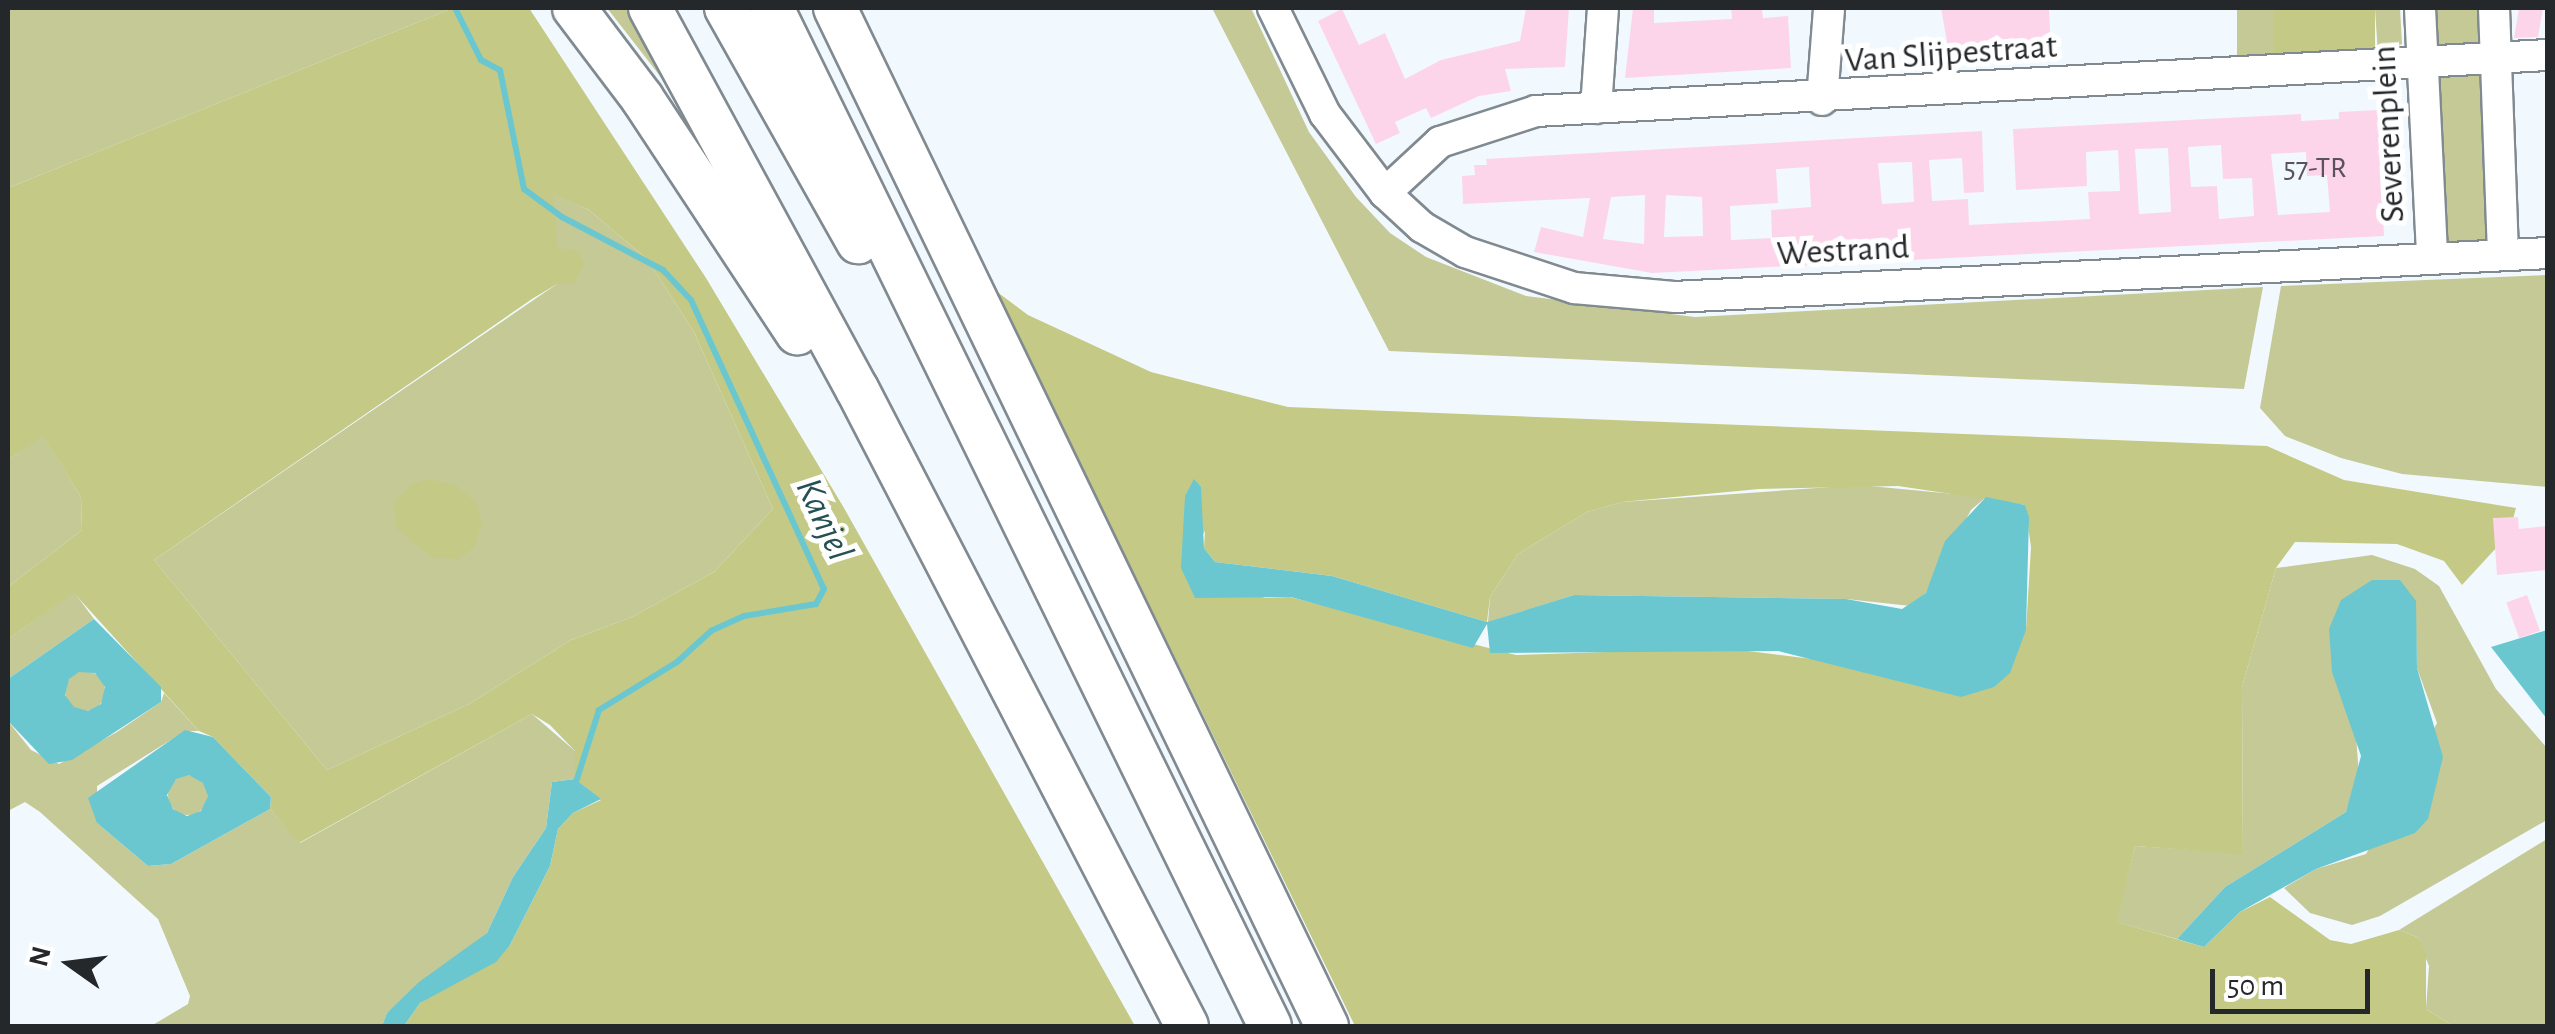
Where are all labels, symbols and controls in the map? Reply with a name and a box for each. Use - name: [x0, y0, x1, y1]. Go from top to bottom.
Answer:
- street label: Van Slijpestraat: [1843, 26, 2059, 82]
- street label: Severenplein: [2363, 45, 2415, 223]
- house number: 57-TR: [2283, 150, 2347, 186]
- street label: Westrand: [1776, 227, 1910, 275]
- water label: Kanjel: [784, 471, 862, 569]
- north arrow: [20, 914, 120, 1014]
- text: N: [25, 944, 57, 970]
- scale bar: [2215, 949, 2375, 1011]
- text: 50 m: [2227, 971, 2284, 1001]

